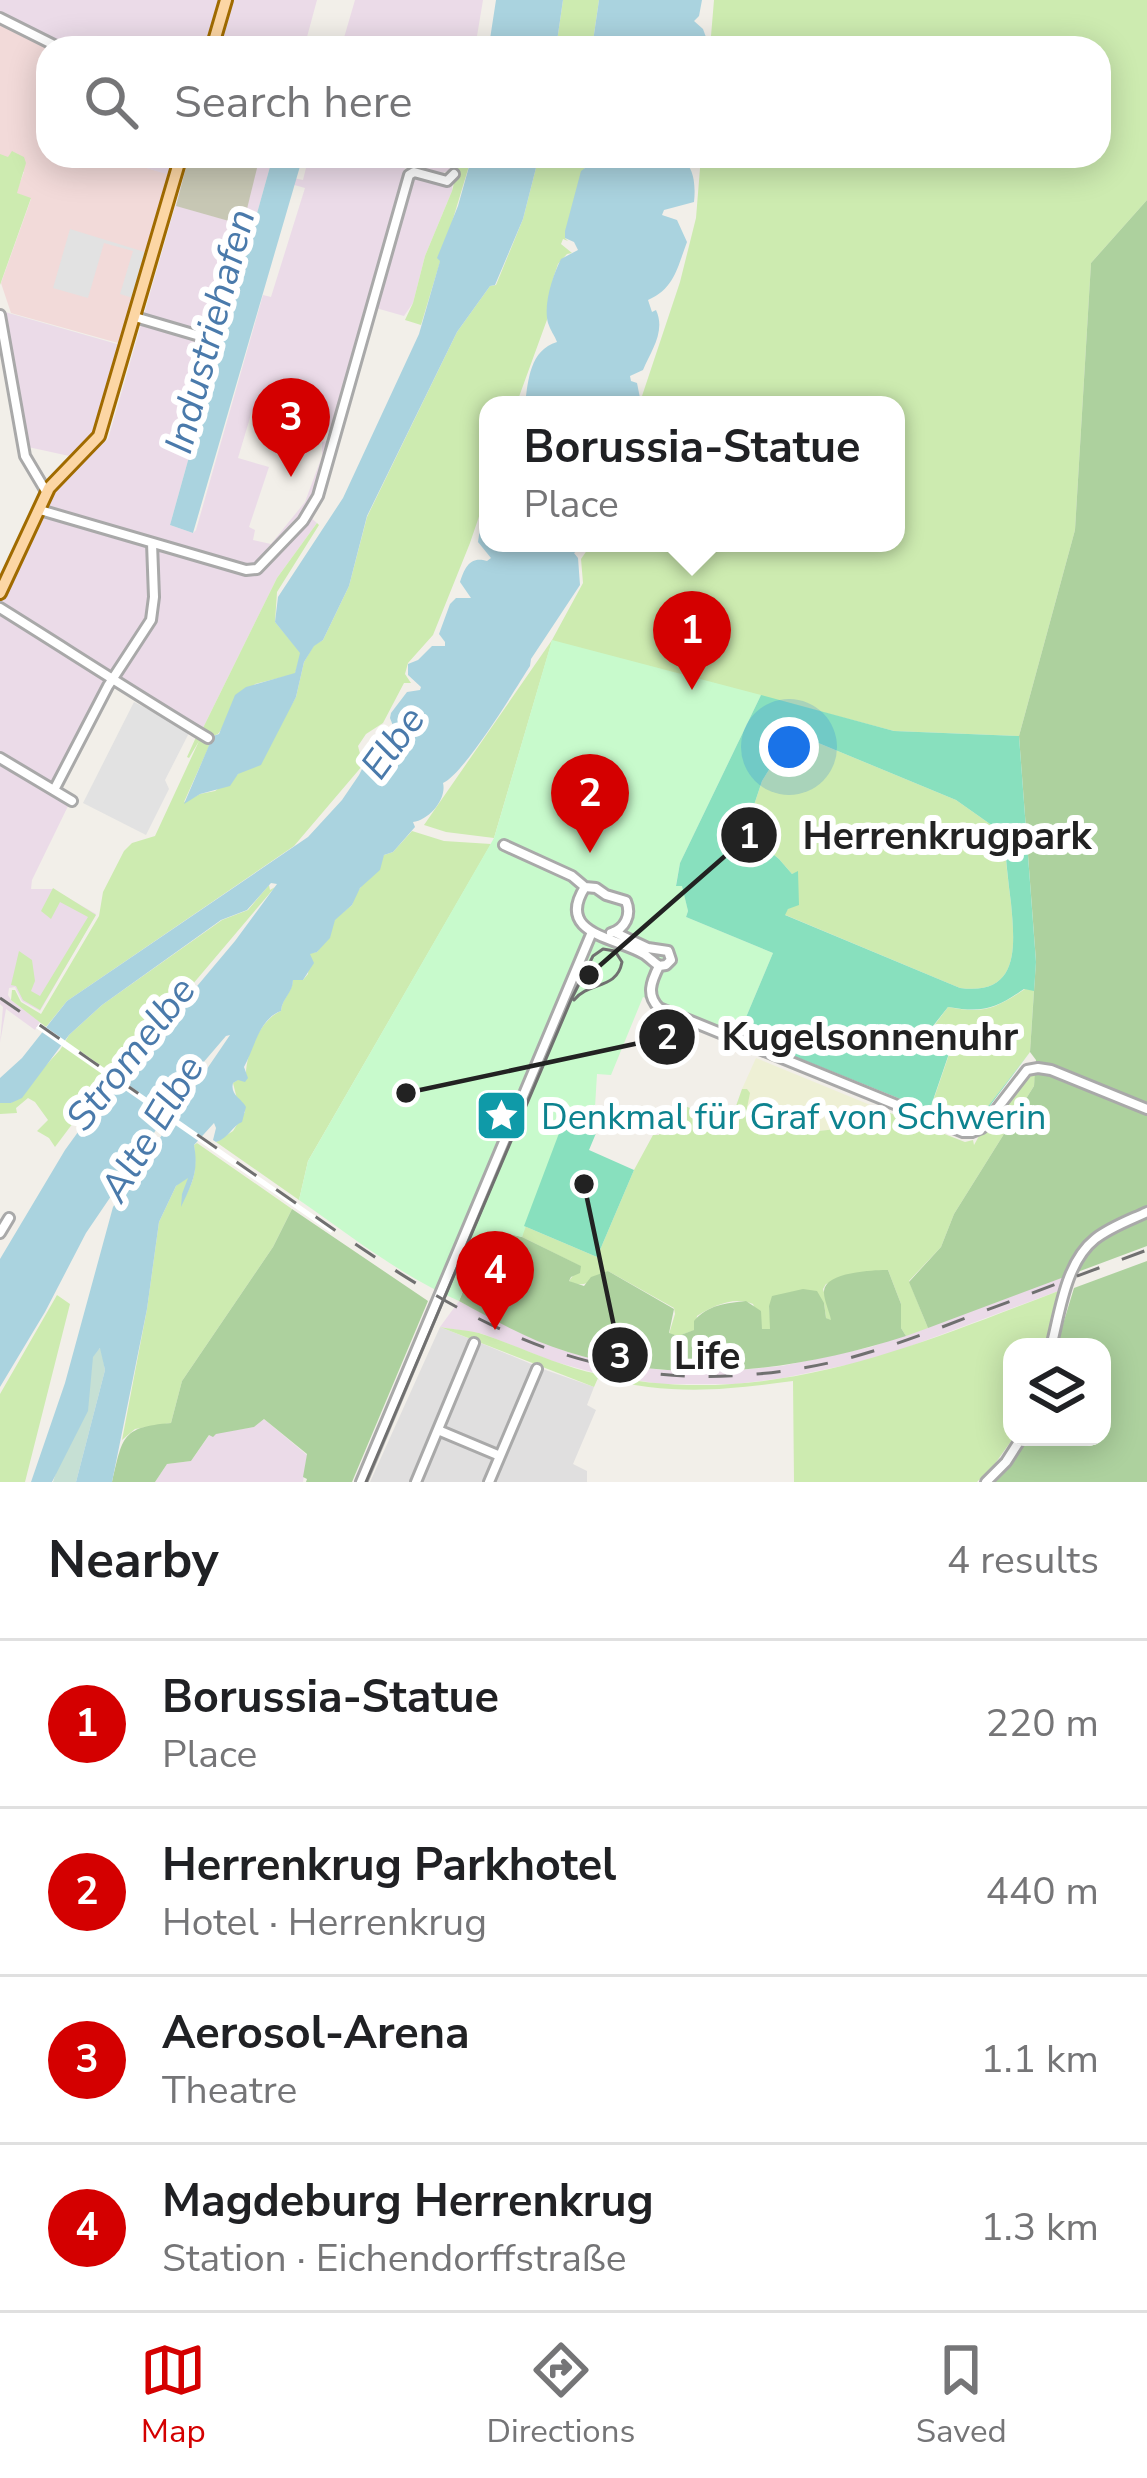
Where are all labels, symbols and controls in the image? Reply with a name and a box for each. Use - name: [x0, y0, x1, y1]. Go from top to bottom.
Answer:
- search box: [36, 36, 1111, 168]
- icon: search: [78, 69, 144, 135]
- text: Search here: [174, 72, 413, 133]
- water label: Industriehafen: [152, 203, 269, 459]
- pin: 3: [252, 378, 330, 477]
- popup: [479, 396, 905, 552]
- text: Borussia-Statue: [523, 417, 861, 478]
- text: Place: [523, 478, 619, 531]
- pin: 1: [653, 591, 731, 690]
- water label: Elbe: [349, 696, 438, 790]
- your location: [759, 717, 819, 777]
- pin: 2: [551, 754, 629, 853]
- callout: Herrenkrugpark: [719, 798, 1116, 873]
- text: Herrenkrugpark: [803, 810, 1092, 863]
- text: 1: [738, 812, 760, 861]
- water label: Stromelbe: [54, 966, 208, 1142]
- callout: Kugelsonnenuhr: [637, 999, 1042, 1074]
- text: Kugelsonnenuhr: [722, 1011, 1019, 1064]
- text: 2: [656, 1013, 678, 1062]
- water label: Alte Elbe: [87, 1046, 217, 1213]
- place icon: Denkmal für Graf von Schwerin: [474, 1088, 530, 1144]
- place label: Denkmal für Graf von Schwerin: [541, 1093, 1047, 1142]
- pin: 4: [456, 1231, 534, 1330]
- callout: Life: [590, 1318, 764, 1393]
- text: Life: [674, 1330, 740, 1383]
- text: 3: [609, 1332, 631, 1381]
- map controls: [1003, 1338, 1111, 1446]
- button: layers: [1003, 1338, 1111, 1446]
- text: Nearby: [48, 1525, 219, 1595]
- text: 4 results: [947, 1534, 1099, 1587]
- text: Borussia-Statue: [162, 1667, 499, 1728]
- text: 1: [75, 1697, 99, 1750]
- text: 220 m: [985, 1697, 1099, 1750]
- text: Place: [162, 1728, 257, 1781]
- text: Herrenkrug Parkhotel: [162, 1835, 616, 1896]
- text: 2: [75, 1865, 99, 1918]
- text: 440 m: [985, 1865, 1099, 1918]
- text: Hotel · Herrenkrug: [162, 1896, 487, 1949]
- text: Aerosol-Arena: [162, 2003, 470, 2064]
- text: 3: [75, 2033, 99, 2086]
- text: 1.1 km: [980, 2033, 1099, 2086]
- text: Theatre: [162, 2064, 297, 2117]
- text: Magdeburg Herrenkrug: [162, 2171, 654, 2232]
- text: 4: [75, 2201, 99, 2254]
- text: 1.3 km: [980, 2201, 1099, 2254]
- text: Station · Eichendorffstraße: [162, 2232, 627, 2285]
- tab: Map: [140, 2337, 206, 2454]
- tab: Directions: [487, 2337, 635, 2454]
- tab: Saved: [916, 2337, 1007, 2454]

